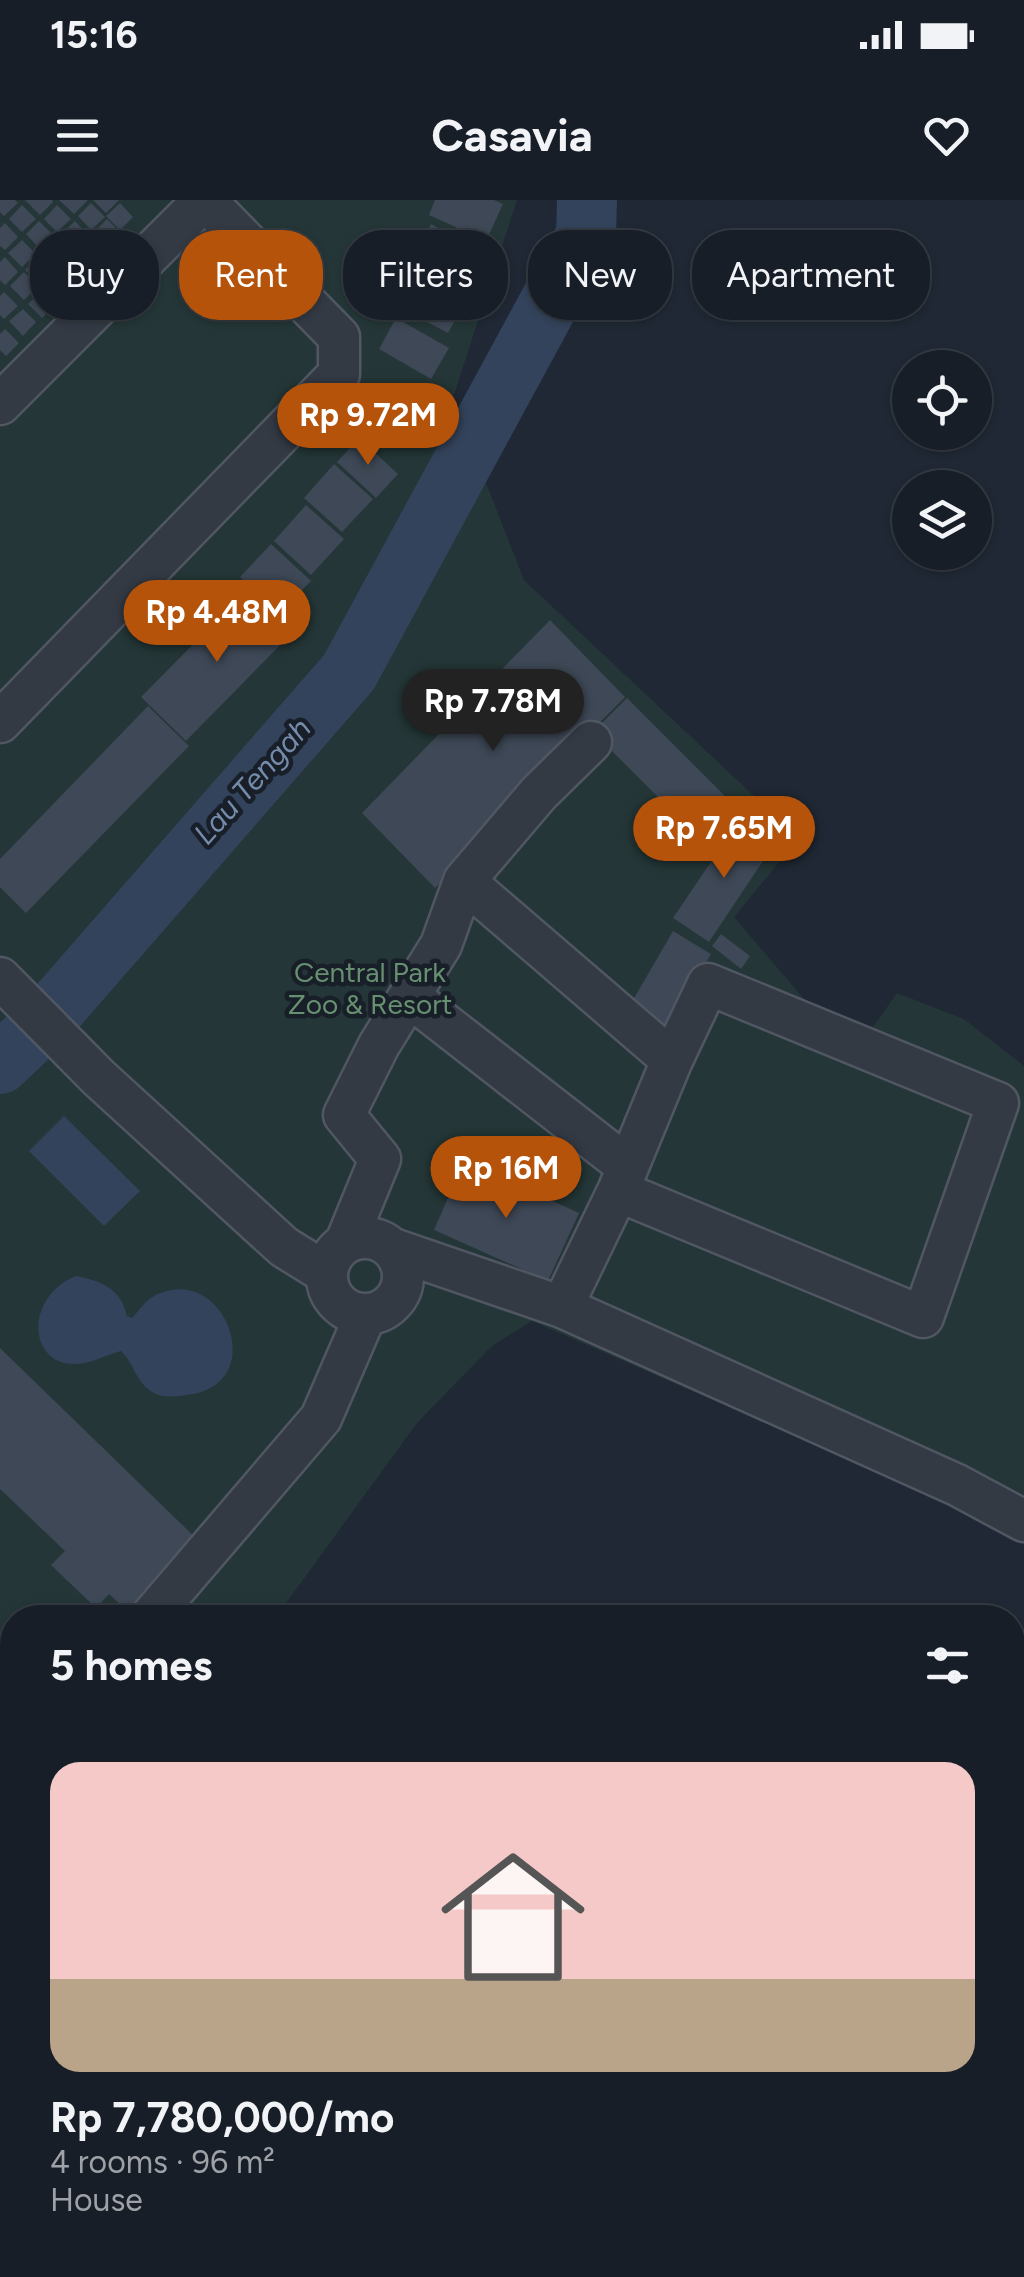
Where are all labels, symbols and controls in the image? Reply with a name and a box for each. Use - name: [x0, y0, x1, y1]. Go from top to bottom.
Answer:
- text: 15:16: [50, 12, 138, 58]
- icon: menu: [50, 108, 105, 163]
- text: Casavia: [431, 108, 593, 162]
- icon: heart: [919, 108, 974, 163]
- chip: Buy: [30, 230, 159, 320]
- chip: Rent: [179, 230, 323, 320]
- chip: Filters: [343, 230, 508, 320]
- chip: New: [528, 230, 672, 320]
- chip: Apartment: [692, 230, 930, 320]
- map controls: [892, 350, 992, 570]
- button: locate: [892, 350, 992, 450]
- pin: Rp 9.72M: [265, 383, 471, 468]
- text: Rp 9.72M: [299, 396, 437, 434]
- button: layers: [892, 470, 992, 570]
- pin: Rp 4.48M: [114, 580, 320, 665]
- text: Rp 4.48M: [146, 593, 288, 631]
- pin: Rp 7.78M: [390, 669, 596, 754]
- text: Rp 7.78M: [424, 682, 562, 720]
- water label: Lau Tengah: [186, 710, 318, 852]
- pin: Rp 7.65M: [621, 796, 827, 881]
- text: Rp 7.65M: [655, 809, 793, 847]
- park label: Central Park Zoo & Resort: [288, 955, 452, 1021]
- pin: Rp 16M: [425, 1136, 587, 1221]
- text: Rp 16M: [453, 1149, 559, 1187]
- icon: filters: [920, 1638, 975, 1693]
- text: 5 homes: [50, 1640, 212, 1691]
- icon: home: [423, 1827, 603, 2007]
- text: Rp 7,780,000/mo: [50, 2092, 394, 2143]
- text: 4 rooms · 96 m²: [50, 2143, 275, 2181]
- text: House: [50, 2181, 143, 2219]

